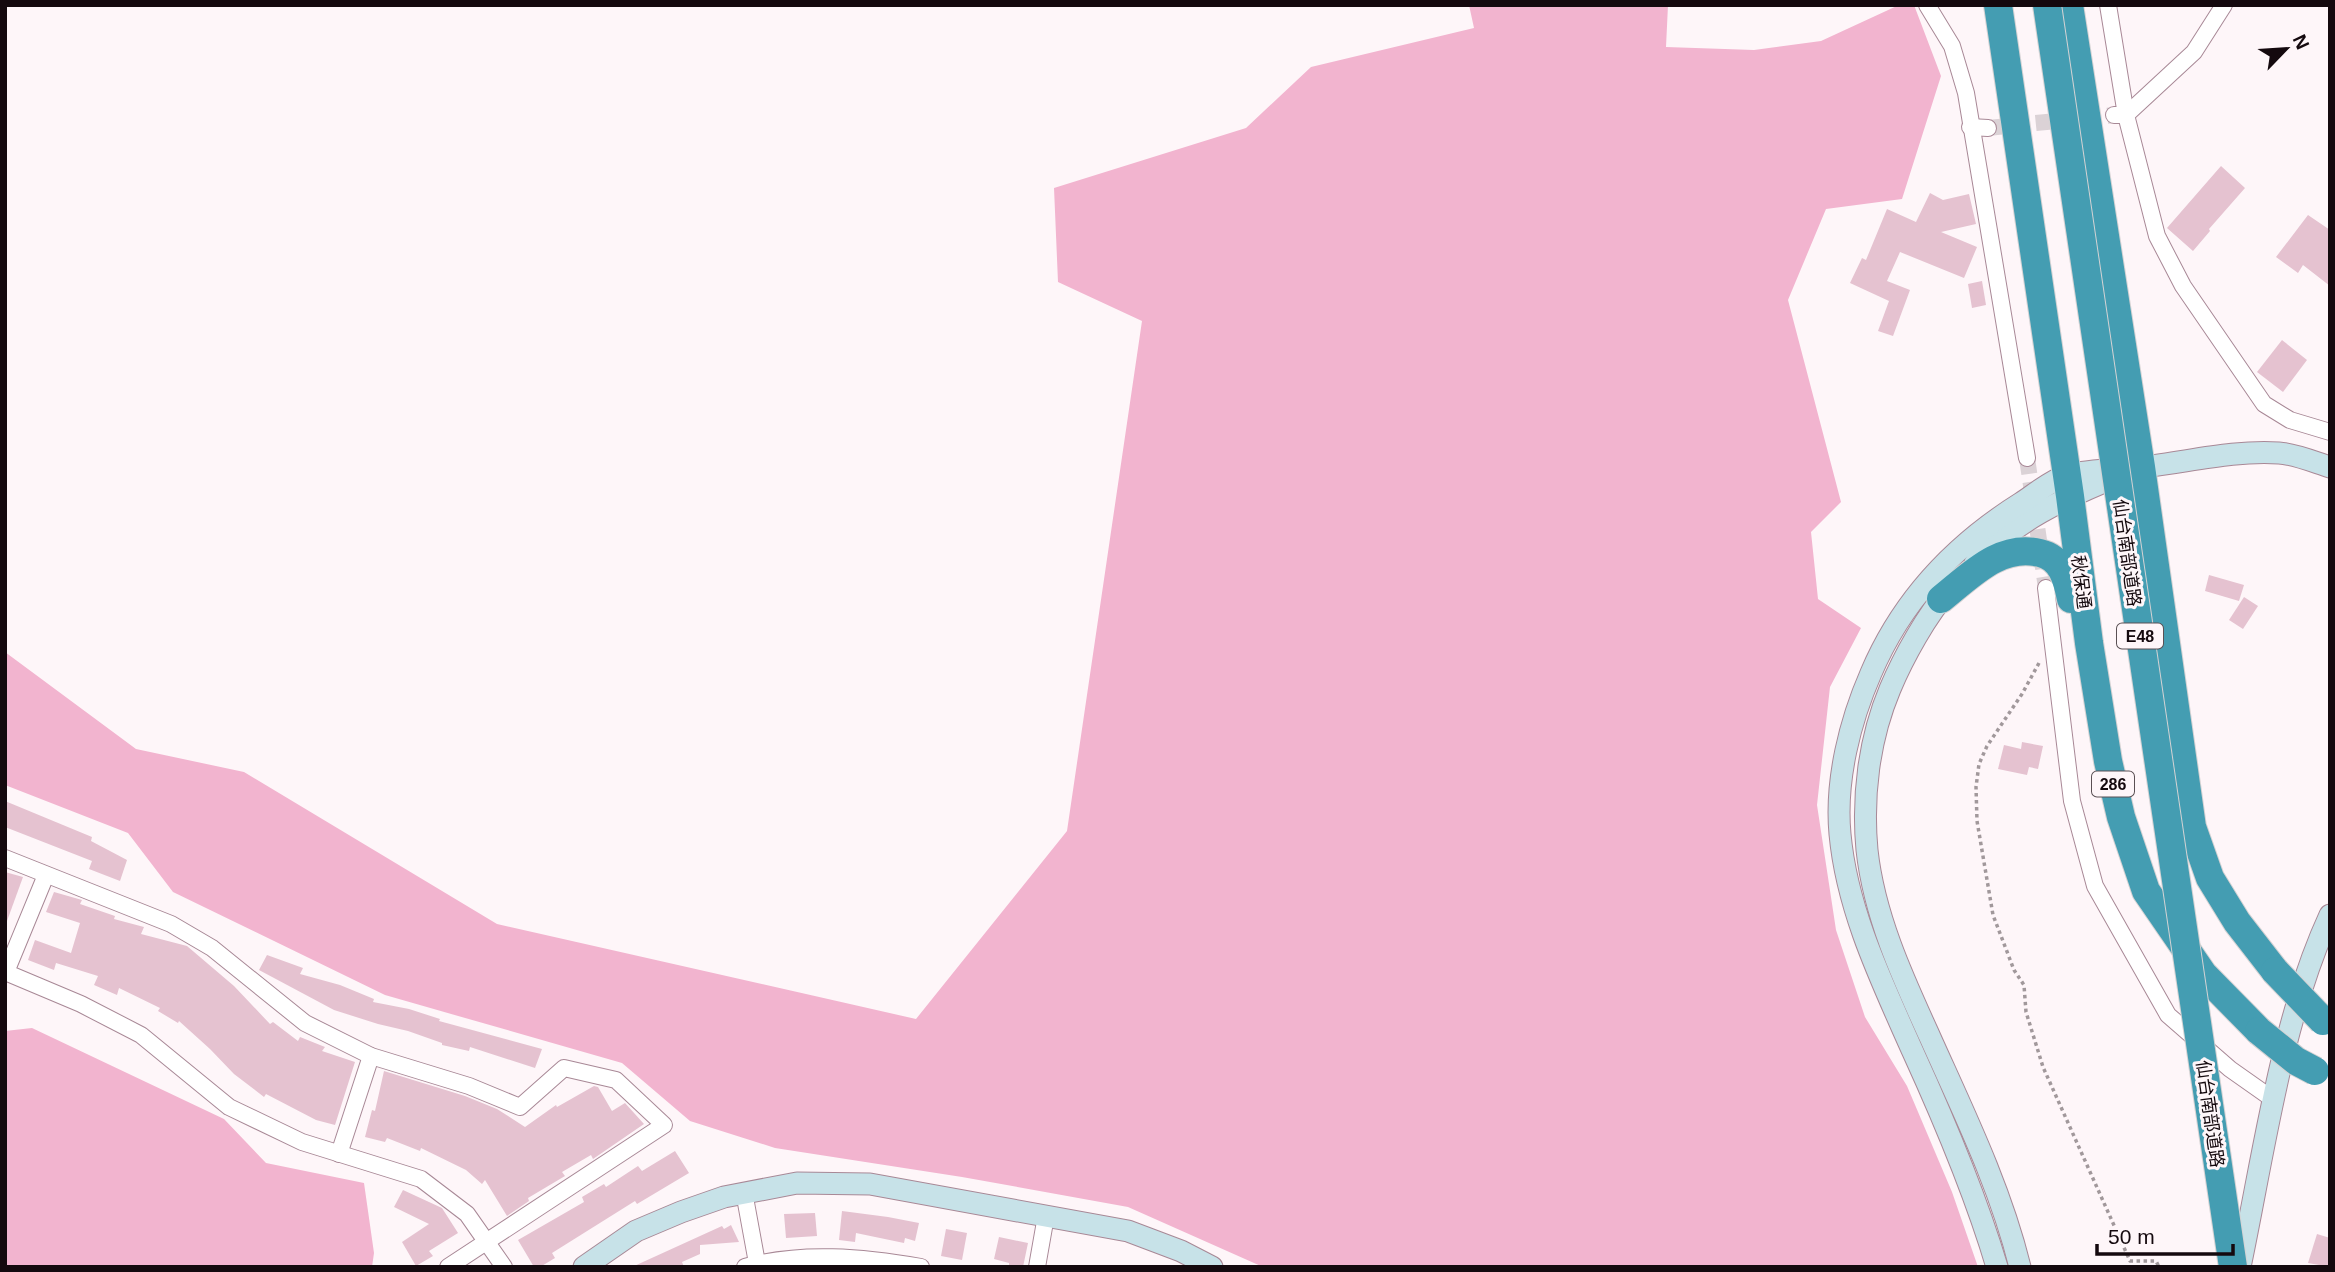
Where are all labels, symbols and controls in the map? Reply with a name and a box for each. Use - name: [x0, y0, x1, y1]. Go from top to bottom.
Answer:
- north arrow: [2251, 14, 2321, 84]
- text: N: [2289, 31, 2313, 53]
- street label: 仙台南部道路: [2110, 498, 2144, 608]
- street label: 秋保通: [2068, 554, 2094, 610]
- road number: E48: [2117, 624, 2163, 649]
- road number: 286: [2092, 772, 2134, 796]
- street label: 仙台南部道路: [2193, 1059, 2227, 1169]
- scale bar: [2097, 1212, 2234, 1256]
- text: 50 m: [2108, 1225, 2155, 1248]

